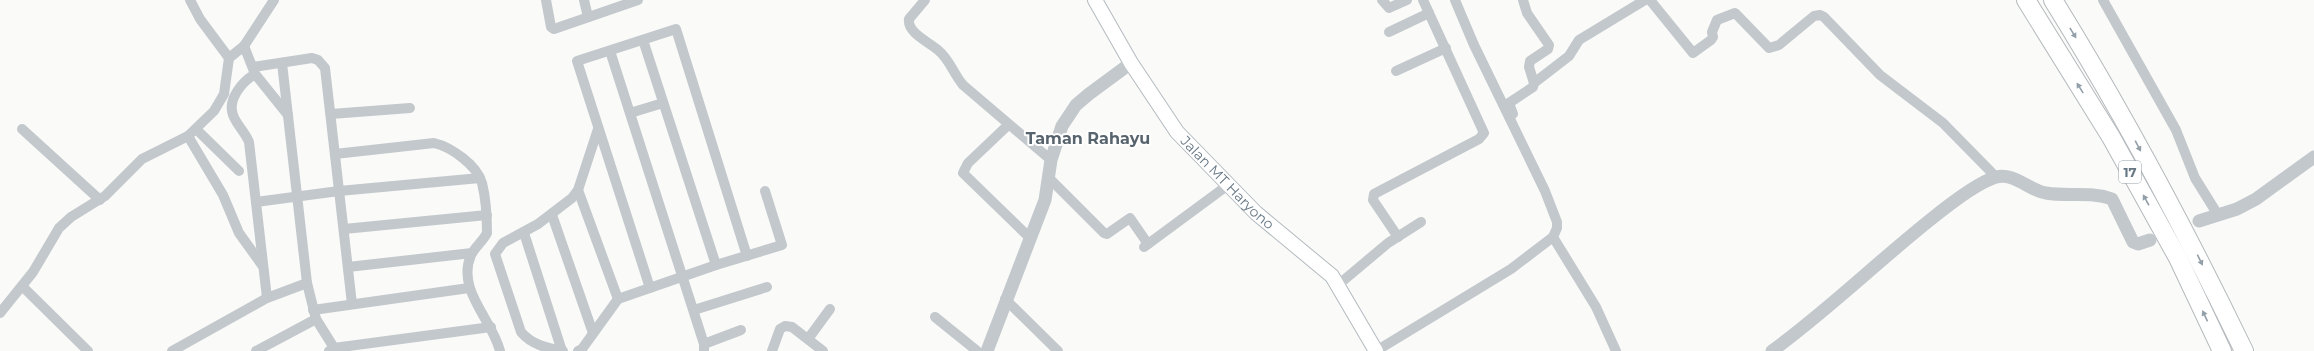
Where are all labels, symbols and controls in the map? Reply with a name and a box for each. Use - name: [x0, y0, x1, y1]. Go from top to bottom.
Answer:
- one-way arrow: [2069, 28, 2077, 38]
- one-way arrow: [2077, 82, 2084, 94]
- district label: Taman Rahayu: [1026, 129, 1150, 148]
- street label: Jalan MT Haryono: [1176, 131, 1278, 233]
- one-way arrow: [2135, 140, 2142, 151]
- road number: 17: [2119, 161, 2141, 183]
- one-way arrow: [2142, 194, 2149, 206]
- one-way arrow: [2197, 254, 2203, 266]
- one-way arrow: [2202, 310, 2208, 321]

